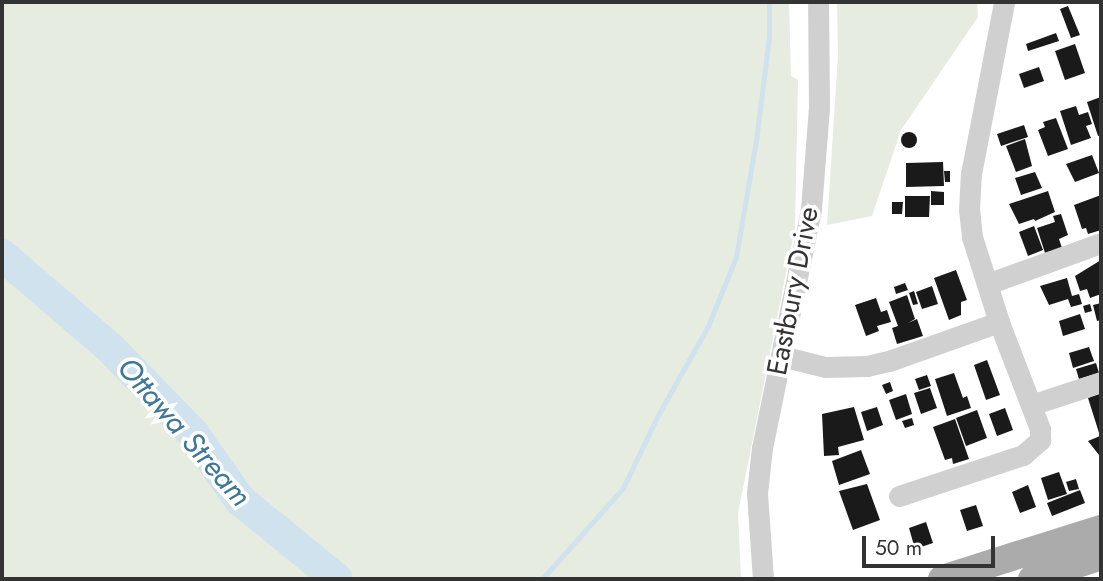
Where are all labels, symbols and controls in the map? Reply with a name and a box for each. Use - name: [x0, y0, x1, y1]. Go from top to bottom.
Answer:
- street label: Eastbury Drive: [760, 204, 826, 378]
- water label: Ottawa Stream: [110, 350, 258, 514]
- scale bar: [865, 522, 998, 566]
- text: 50 m: [875, 533, 922, 563]

